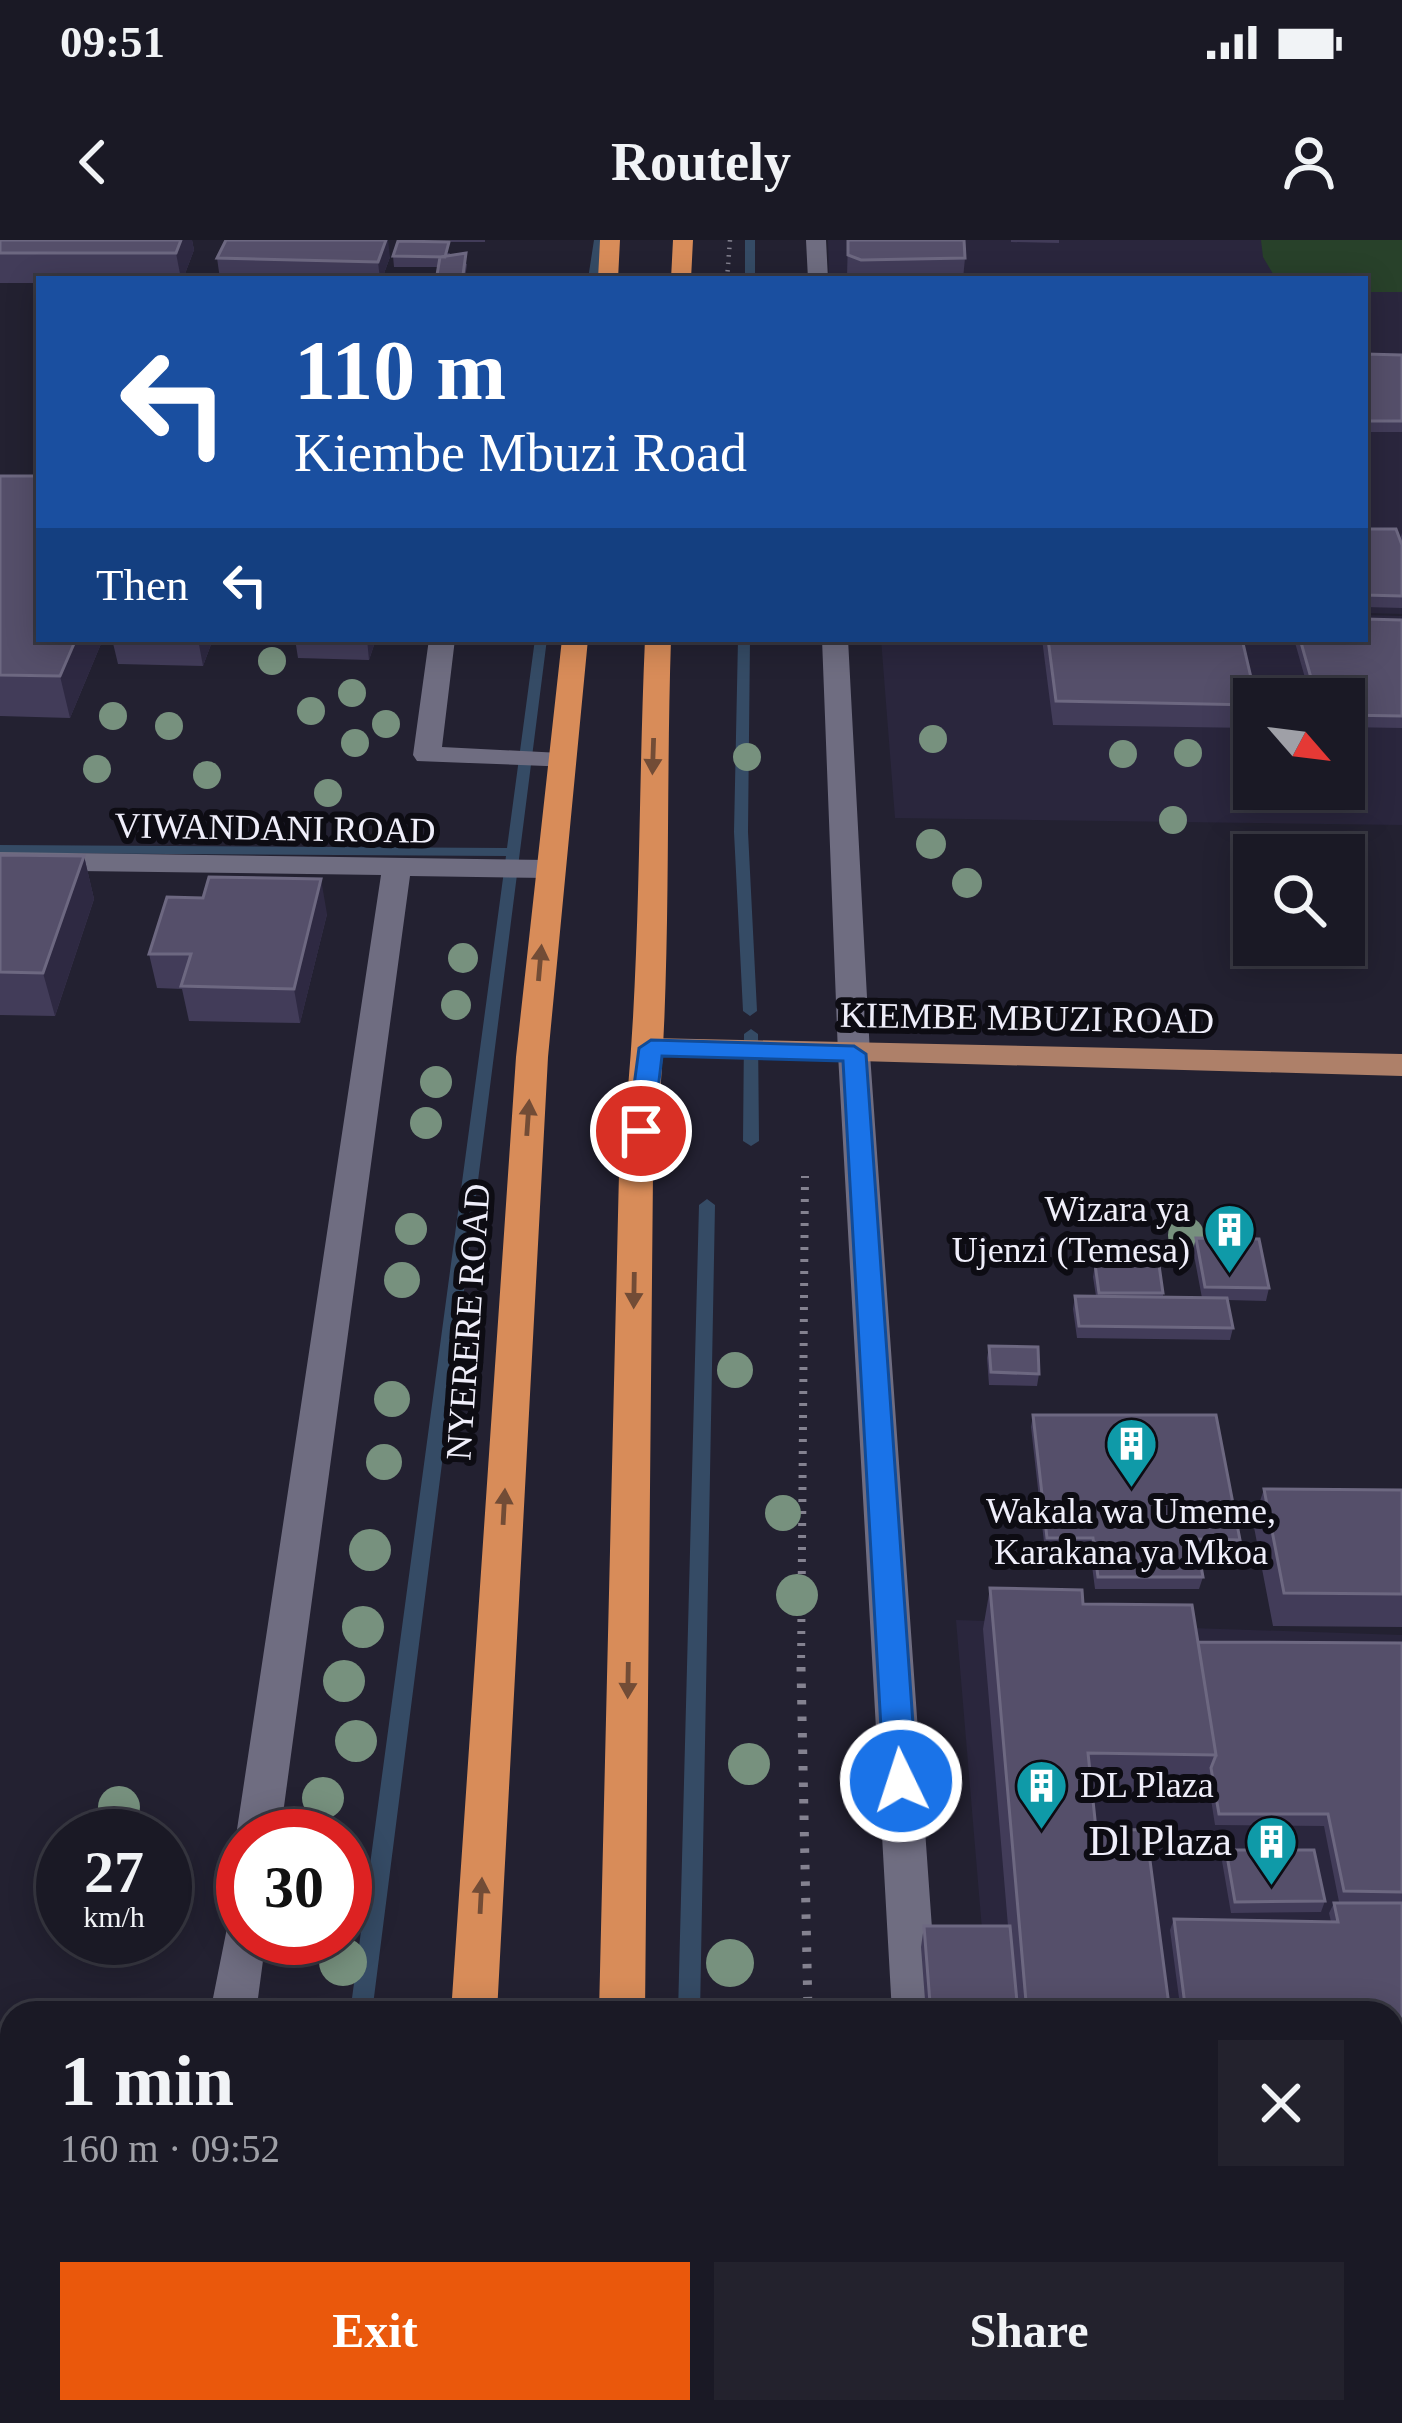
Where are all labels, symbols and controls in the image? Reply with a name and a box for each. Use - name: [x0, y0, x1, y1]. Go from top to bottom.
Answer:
- text: 09:51: [60, 17, 165, 67]
- icon: back: [60, 129, 126, 195]
- icon: person: [1276, 129, 1342, 195]
- text: Routely: [611, 132, 791, 192]
- icon: left: [96, 324, 252, 480]
- text: 110 m: [294, 324, 506, 417]
- text: Kiembe Mbuzi Road: [294, 423, 747, 483]
- icon: left: [212, 552, 278, 618]
- text: Then: [96, 560, 188, 610]
- north arrow: [1233, 678, 1365, 810]
- map controls: [1233, 678, 1365, 966]
- one-way arrow: [644, 738, 663, 776]
- street label: VIWANDANI ROAD: [114, 805, 436, 851]
- button: search: [1233, 834, 1365, 966]
- one-way arrow: [531, 944, 550, 981]
- street label: KIEMBE MBUZI ROAD: [840, 995, 1214, 1041]
- pin: [590, 1080, 692, 1182]
- icon: arrive: [608, 1098, 674, 1164]
- one-way arrow: [519, 1099, 538, 1136]
- street label: NYERERE ROAD: [438, 1182, 498, 1462]
- place label: Wizara ya Ujenzi (Temesa): [952, 1189, 1190, 1270]
- building icon: Wizara ya Ujenzi (Temesa): [1201, 1202, 1257, 1276]
- one-way arrow: [624, 1272, 643, 1310]
- building icon: Wakala wa Umeme, Karakana ya Mkoa: [1103, 1415, 1159, 1489]
- one-way arrow: [495, 1488, 514, 1525]
- place label: Wakala wa Umeme, Karakana ya Mkoa: [986, 1491, 1276, 1572]
- one-way arrow: [618, 1662, 637, 1700]
- position arrow: [838, 1718, 964, 1844]
- building icon: DL Plaza: [1013, 1757, 1069, 1831]
- place label: DL Plaza: [1080, 1765, 1214, 1805]
- speed limit sign: 30: [216, 1809, 372, 1965]
- building icon: Dl Plaza: [1243, 1813, 1299, 1887]
- place label: Dl Plaza: [1089, 1818, 1232, 1864]
- text: 27: [84, 1839, 144, 1905]
- one-way arrow: [471, 1877, 490, 1914]
- text: km/h: [83, 1900, 145, 1933]
- button: close: [1218, 2040, 1344, 2166]
- text: 1 min: [60, 2041, 234, 2121]
- text: 160 m · 09:52: [60, 2127, 280, 2170]
- button: Exit: [60, 2262, 690, 2400]
- button: Share: [714, 2262, 1344, 2400]

